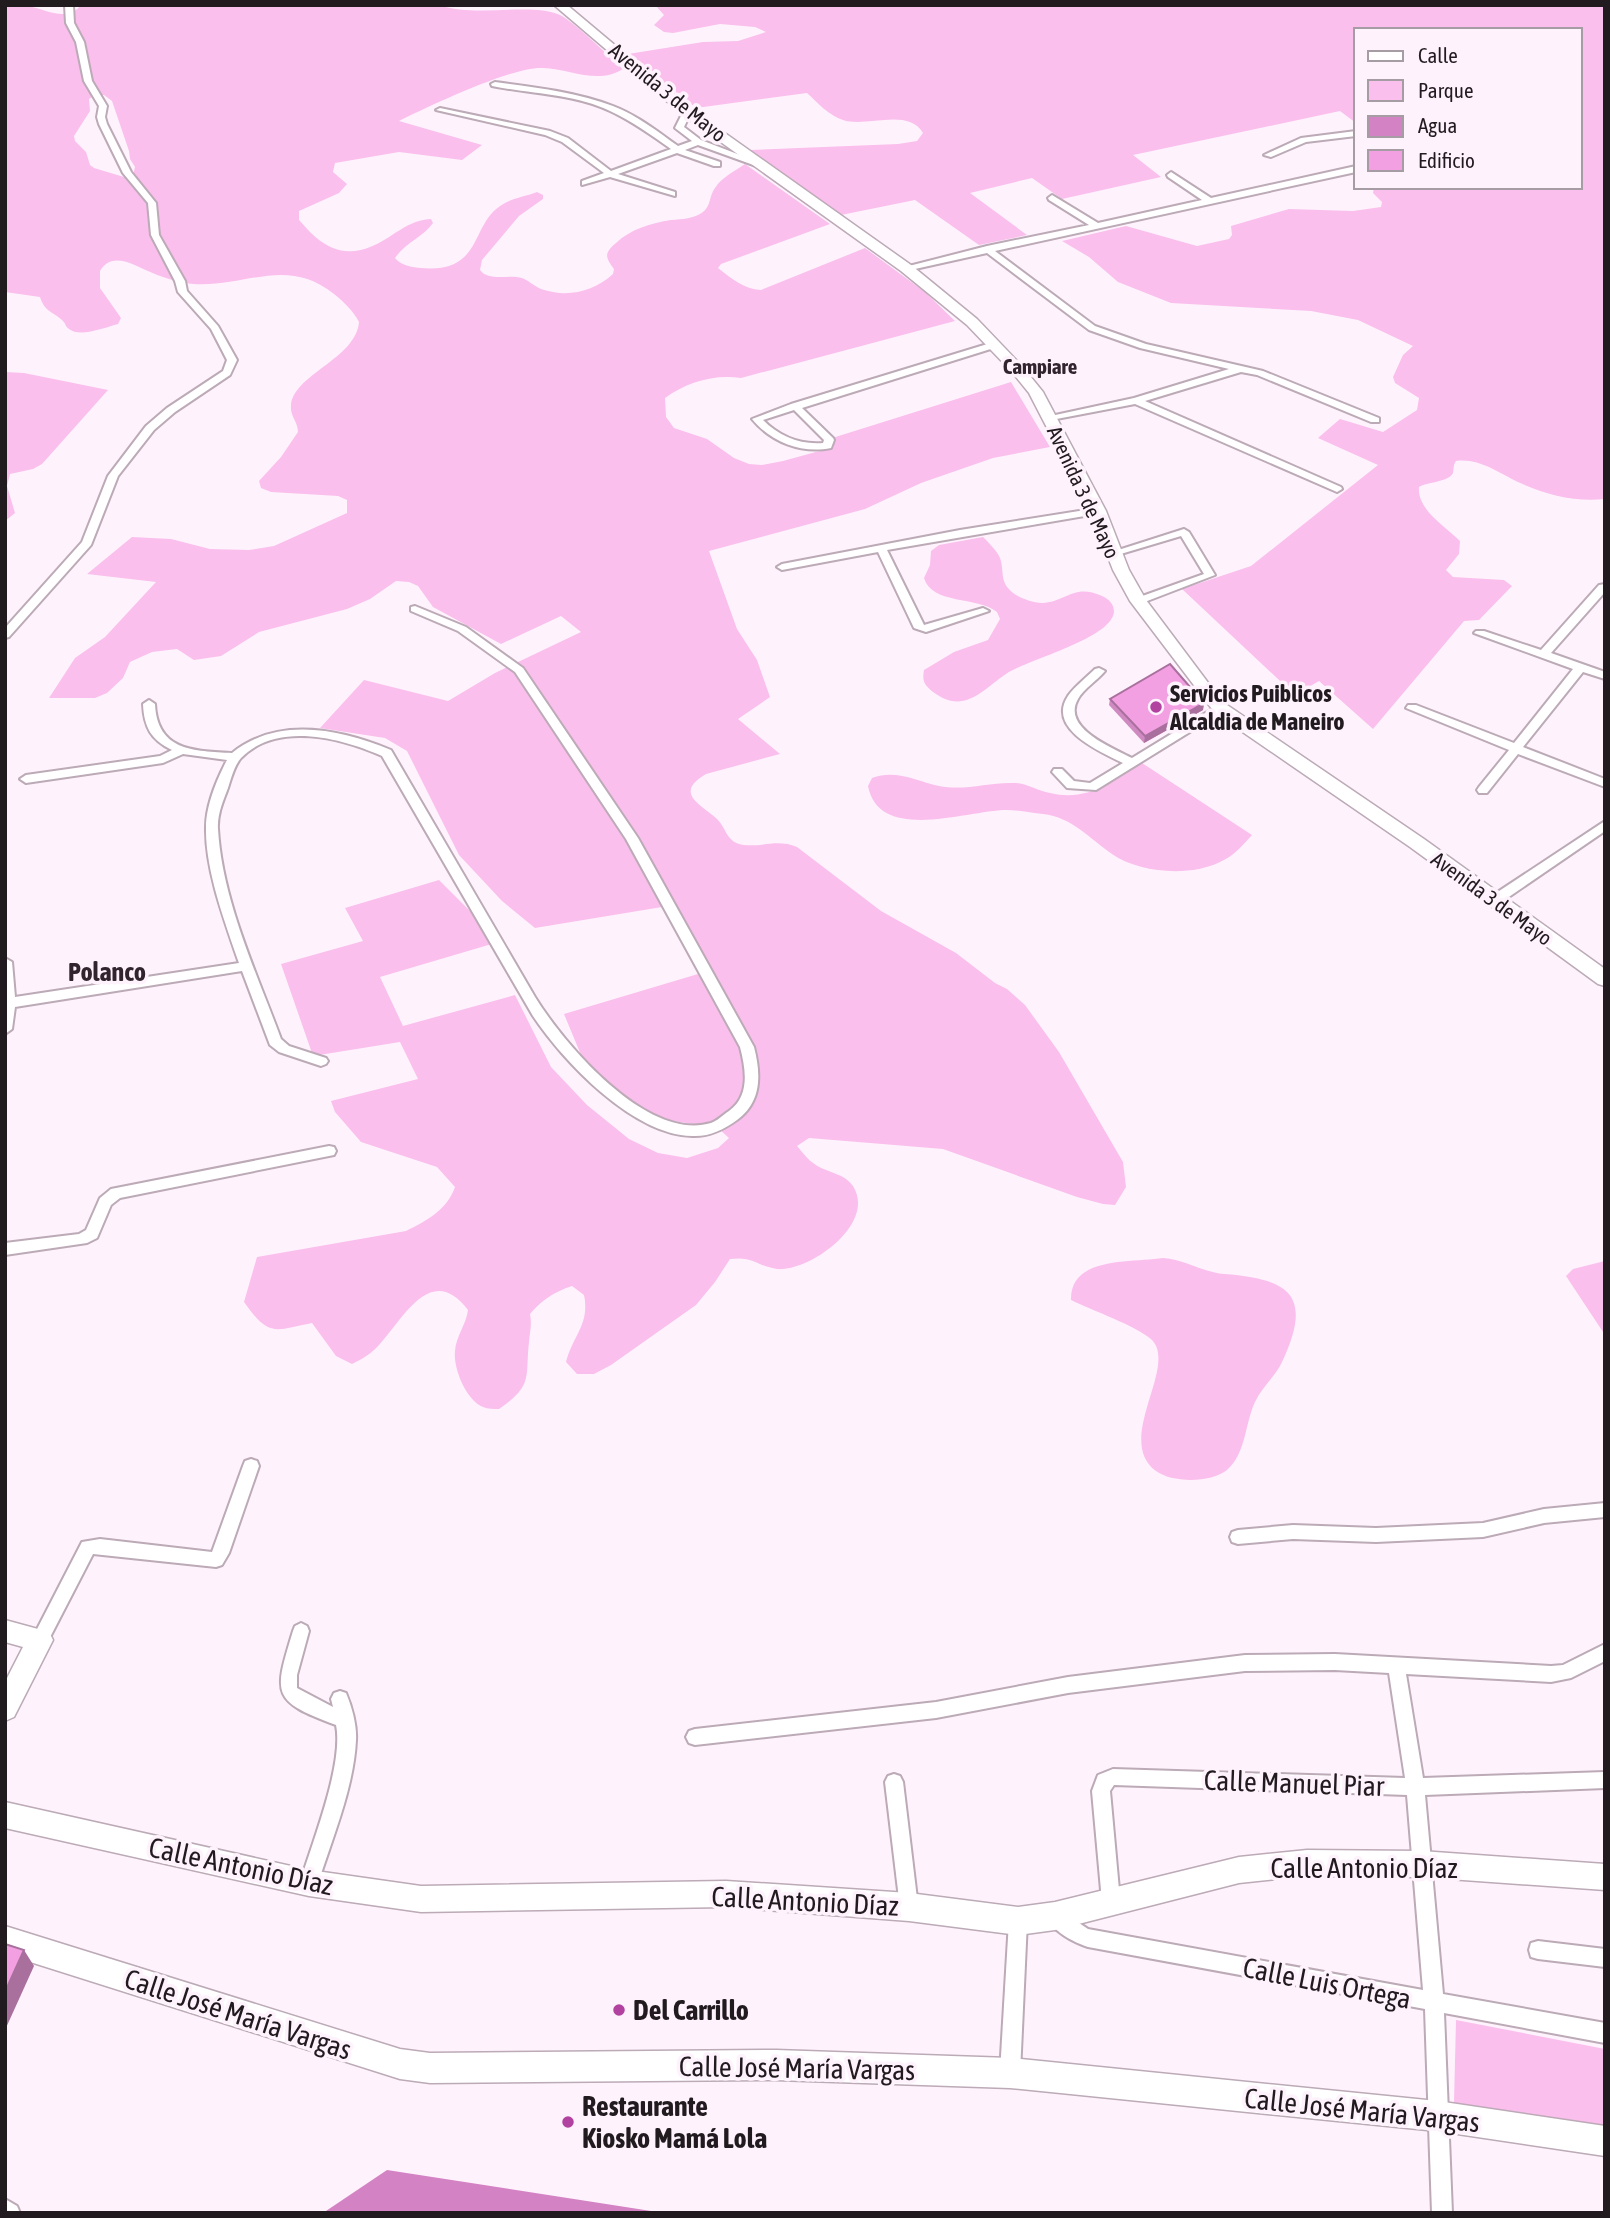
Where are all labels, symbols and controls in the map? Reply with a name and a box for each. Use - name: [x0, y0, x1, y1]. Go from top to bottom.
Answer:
- legend: [1354, 28, 1582, 189]
- street label: Avenida 3 de Mayo: [605, 38, 731, 146]
- text: Calle: [1418, 43, 1458, 67]
- text: Parque: [1418, 78, 1473, 102]
- text: Agua: [1418, 113, 1457, 137]
- text: Edificio: [1418, 148, 1475, 172]
- district label: Campiare: [1003, 354, 1077, 378]
- street label: Avenida 3 de Mayo: [1043, 422, 1125, 562]
- place label: Servicios Puiblicos Alcaldia de Maneiro: [1169, 680, 1345, 735]
- marker: Servicios Puiblicos Alcaldia de Maneiro: [1148, 699, 1164, 715]
- street label: Avenida 3 de Mayo: [1427, 846, 1557, 950]
- district label: Polanco: [68, 957, 146, 987]
- street label: Calle Manuel Piar: [1203, 1764, 1385, 1802]
- street label: Calle Antonio Díaz: [146, 1831, 336, 1901]
- street label: Calle Antonio Díaz: [1270, 1852, 1458, 1884]
- street label: Calle Antonio Díaz: [711, 1880, 899, 1922]
- street label: Calle Luis Ortega: [1240, 1951, 1414, 2015]
- street label: Calle José María Vargas: [121, 1962, 355, 2066]
- place label: Del Carrillo: [633, 1994, 749, 2026]
- marker: Del Carrillo: [611, 2002, 627, 2018]
- street label: Calle José María Vargas: [679, 2050, 915, 2086]
- street label: Calle José María Vargas: [1243, 2082, 1481, 2138]
- place label: Restaurante Kiosko Mamá Lola: [582, 2090, 767, 2154]
- marker: Restaurante Kiosko Mamá Lola: [560, 2114, 576, 2130]

